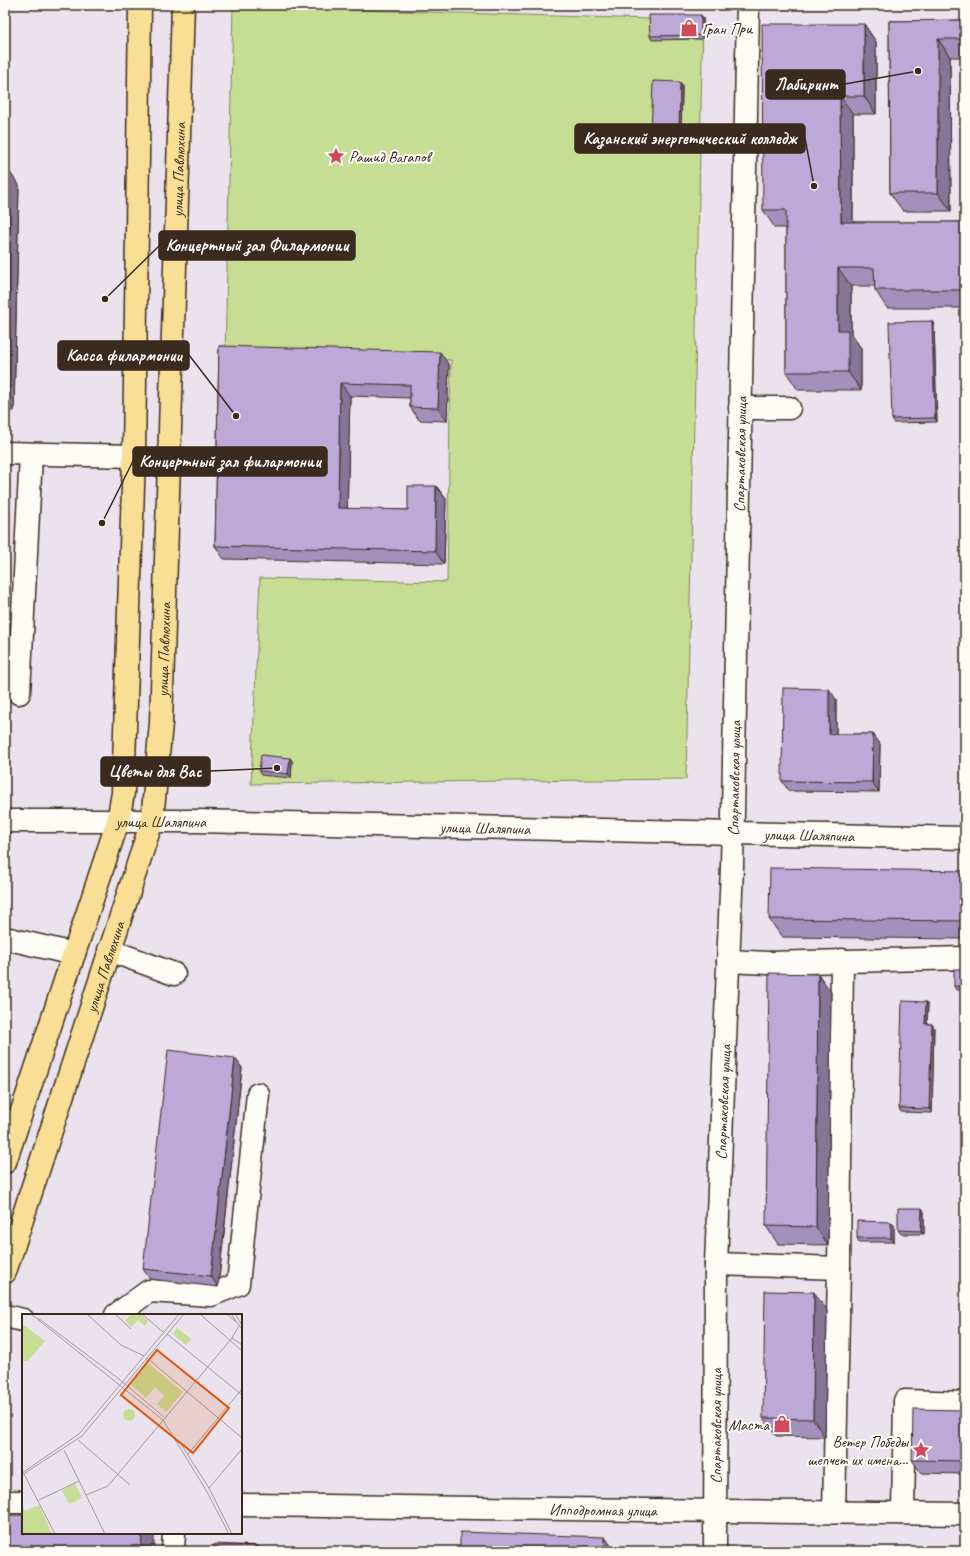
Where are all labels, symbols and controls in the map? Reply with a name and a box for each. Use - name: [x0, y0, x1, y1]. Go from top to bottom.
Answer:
- shop icon: Гран При: [679, 18, 699, 38]
- place label: Гран При: [702, 19, 753, 39]
- callout: Лабиринт: [766, 70, 845, 99]
- text: Лабиринт: [775, 74, 839, 95]
- street label: улица Павлюхина: [167, 121, 190, 219]
- callout: Казанский энергетический колледж: [575, 124, 805, 153]
- text: Казанский энергетический колледж: [583, 128, 798, 150]
- place icon: Рашид Вагапов: [326, 146, 346, 166]
- place label: Рашид Вагапов: [349, 147, 433, 167]
- callout: Концертный зал Филармонии: [159, 231, 355, 260]
- text: Концертный зал Филармонии: [166, 235, 350, 257]
- callout: Касса филармонии: [58, 341, 189, 370]
- text: Касса филармонии: [66, 345, 183, 366]
- street label: Спартаковская улица: [730, 395, 752, 512]
- callout: Концертный зал филармонии: [133, 447, 327, 476]
- text: Концертный зал филармонии: [139, 451, 322, 473]
- street label: улица Павлюхина: [153, 601, 176, 698]
- street label: Спартаковская улица: [724, 719, 746, 836]
- callout: Цветы для Вас: [101, 757, 210, 786]
- text: Цветы для Вас: [108, 761, 203, 782]
- street label: улица Шаляпина: [115, 812, 207, 832]
- street label: улица Шаляпина: [438, 817, 531, 839]
- street label: улица Шаляпина: [762, 825, 855, 847]
- street label: улица Павлюхина: [81, 918, 130, 1016]
- street label: Спартаковская улица: [711, 1043, 736, 1160]
- inset map: [22, 1314, 242, 1534]
- street label: Спартаковская улица: [706, 1367, 727, 1484]
- shop icon: Маста: [772, 1414, 792, 1434]
- place label: Маста: [729, 1415, 771, 1435]
- place label: Ветер Победы шепчет их имена...: [807, 1432, 910, 1470]
- place icon: Ветер Победы шепчет их имена...: [911, 1440, 931, 1460]
- street label: Ипподромная улица: [549, 1500, 658, 1521]

